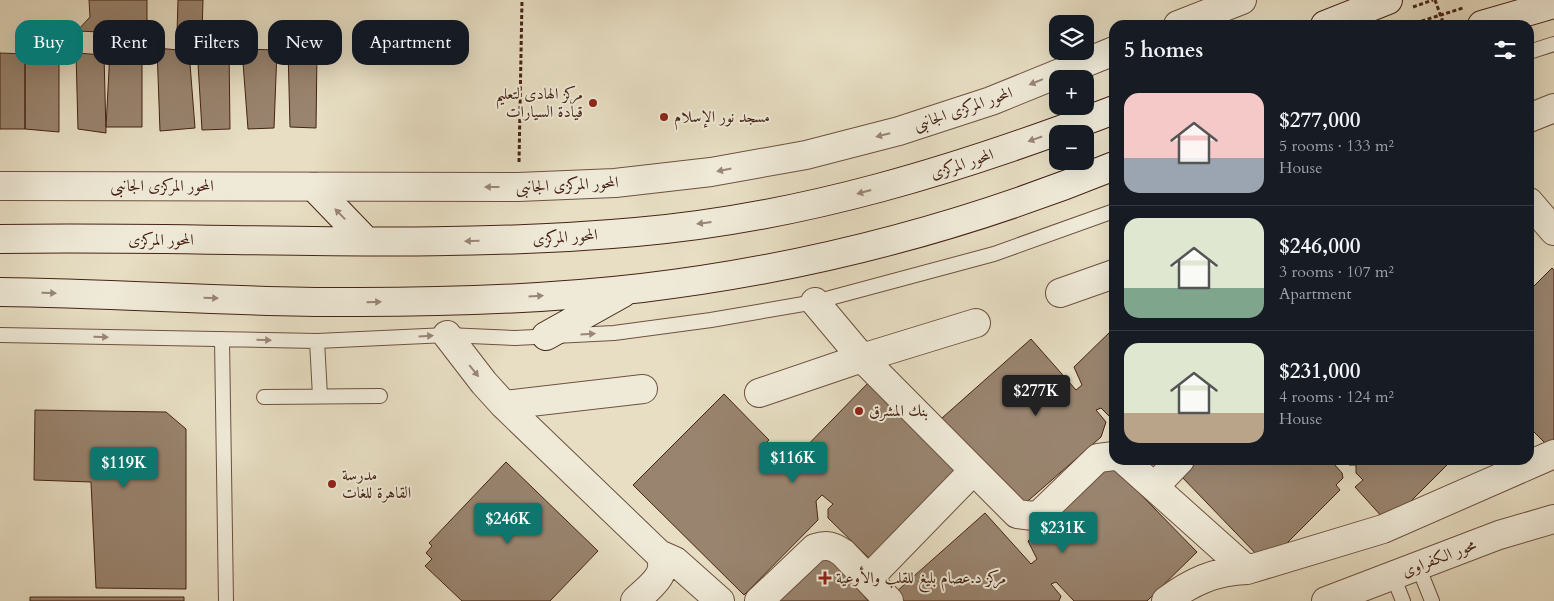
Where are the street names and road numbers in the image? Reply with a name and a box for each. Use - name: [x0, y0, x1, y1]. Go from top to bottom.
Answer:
- street label: المحور المركزى الجانبى: [911, 82, 1016, 137]
- street label: المحور المركزى: [927, 143, 997, 185]
- street label: المحور المركزى الجانبى: [515, 171, 619, 200]
- street label: المحور المركزى الجانبى: [110, 175, 214, 198]
- street label: المحور المركزى: [532, 224, 598, 250]
- street label: المحور المركزى: [128, 229, 194, 251]
- street label: محور الكفراوى: [1399, 534, 1480, 582]

